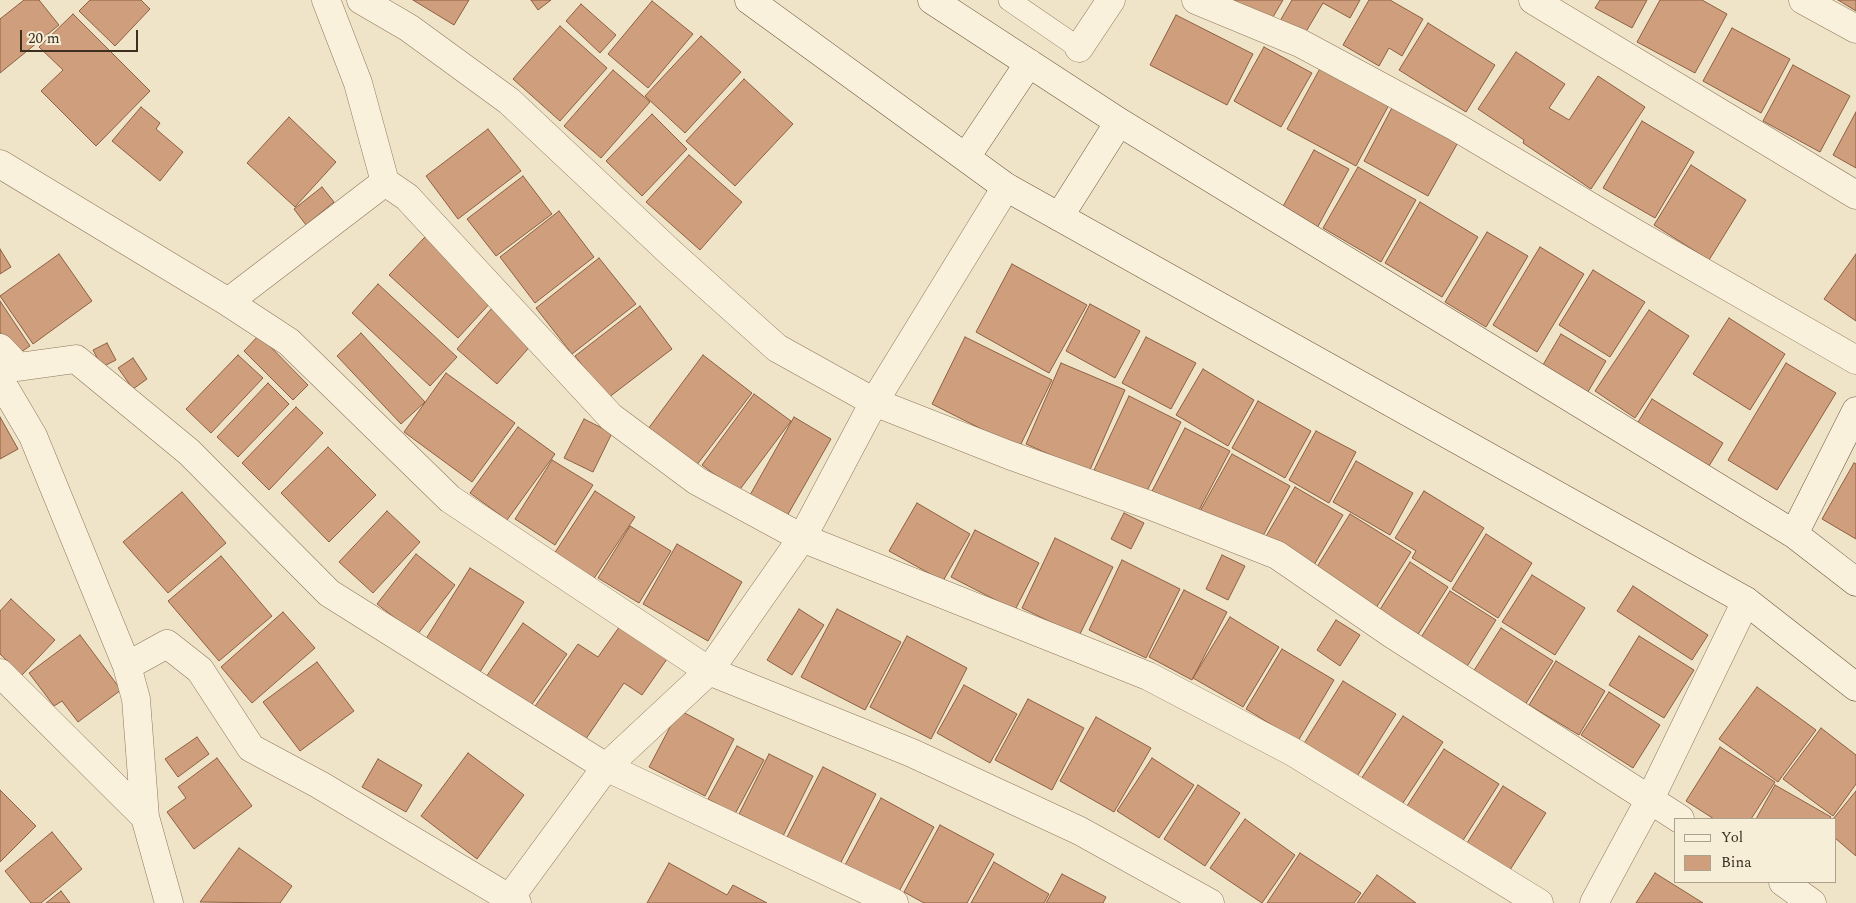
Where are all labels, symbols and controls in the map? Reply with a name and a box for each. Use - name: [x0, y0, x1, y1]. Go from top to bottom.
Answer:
- scale bar: [22, 20, 140, 52]
- text: 20 m: [28, 27, 60, 50]
- legend: [1674, 818, 1836, 883]
- text: Yol: [1721, 826, 1743, 849]
- text: Bina: [1721, 851, 1752, 874]

